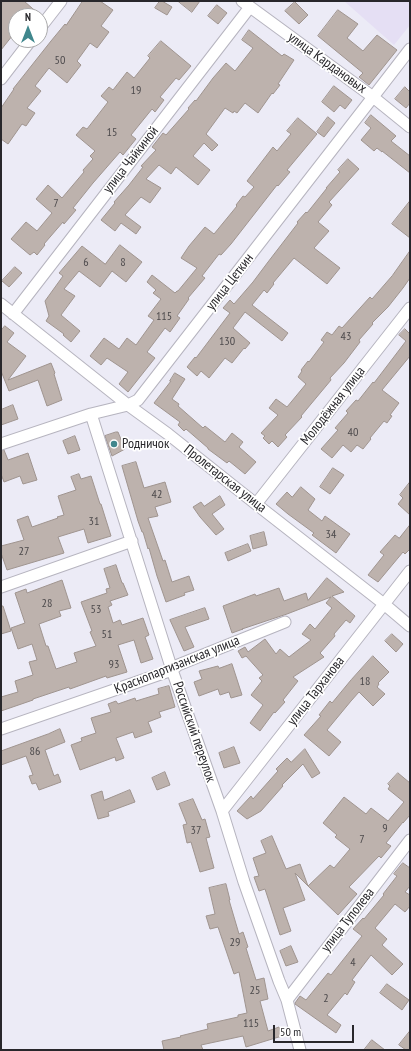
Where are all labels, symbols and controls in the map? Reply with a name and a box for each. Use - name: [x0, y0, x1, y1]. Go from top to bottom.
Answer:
- north arrow: [8, 8, 48, 48]
- text: N: [25, 10, 31, 24]
- street label: улица Кардановых: [284, 29, 370, 97]
- house number: 50: [55, 54, 65, 68]
- house number: 19: [131, 84, 141, 98]
- street label: улица Чайкиной: [100, 123, 162, 197]
- house number: 15: [107, 126, 117, 140]
- house number: 7: [53, 197, 59, 211]
- street label: улица Цеткин: [203, 250, 257, 314]
- house number: 6: [83, 256, 89, 270]
- house number: 8: [120, 256, 126, 270]
- house number: 115: [156, 310, 172, 324]
- house number: 43: [341, 330, 351, 344]
- house number: 130: [219, 335, 235, 349]
- street label: Молодёжная улица: [297, 363, 369, 449]
- house number: 40: [348, 426, 358, 440]
- place label: Родничок: [122, 436, 169, 452]
- marker: Родничок: [109, 439, 119, 449]
- street label: Пролетарская улица: [180, 442, 270, 516]
- house number: 42: [152, 488, 162, 502]
- house number: 31: [89, 515, 99, 529]
- house number: 34: [326, 528, 336, 542]
- house number: 27: [19, 545, 29, 559]
- house number: 28: [42, 597, 52, 611]
- house number: 53: [91, 603, 101, 617]
- house number: 51: [102, 628, 112, 642]
- street label: Краснопартизанская улица: [112, 632, 242, 698]
- street label: улица Тарханова: [284, 653, 348, 729]
- house number: 93: [109, 658, 119, 672]
- house number: 18: [360, 675, 370, 689]
- street label: Российский переулок: [169, 679, 219, 785]
- house number: 86: [30, 745, 40, 759]
- house number: 9: [382, 822, 388, 836]
- house number: 37: [191, 824, 201, 838]
- house number: 7: [359, 833, 365, 847]
- street label: улица Туполева: [318, 885, 378, 955]
- house number: 29: [230, 936, 240, 950]
- house number: 4: [350, 956, 356, 970]
- house number: 25: [250, 984, 260, 998]
- house number: 2: [323, 992, 329, 1006]
- house number: 115: [243, 1017, 259, 1031]
- scale bar: [275, 1017, 356, 1043]
- text: 50 m: [280, 1024, 301, 1039]

